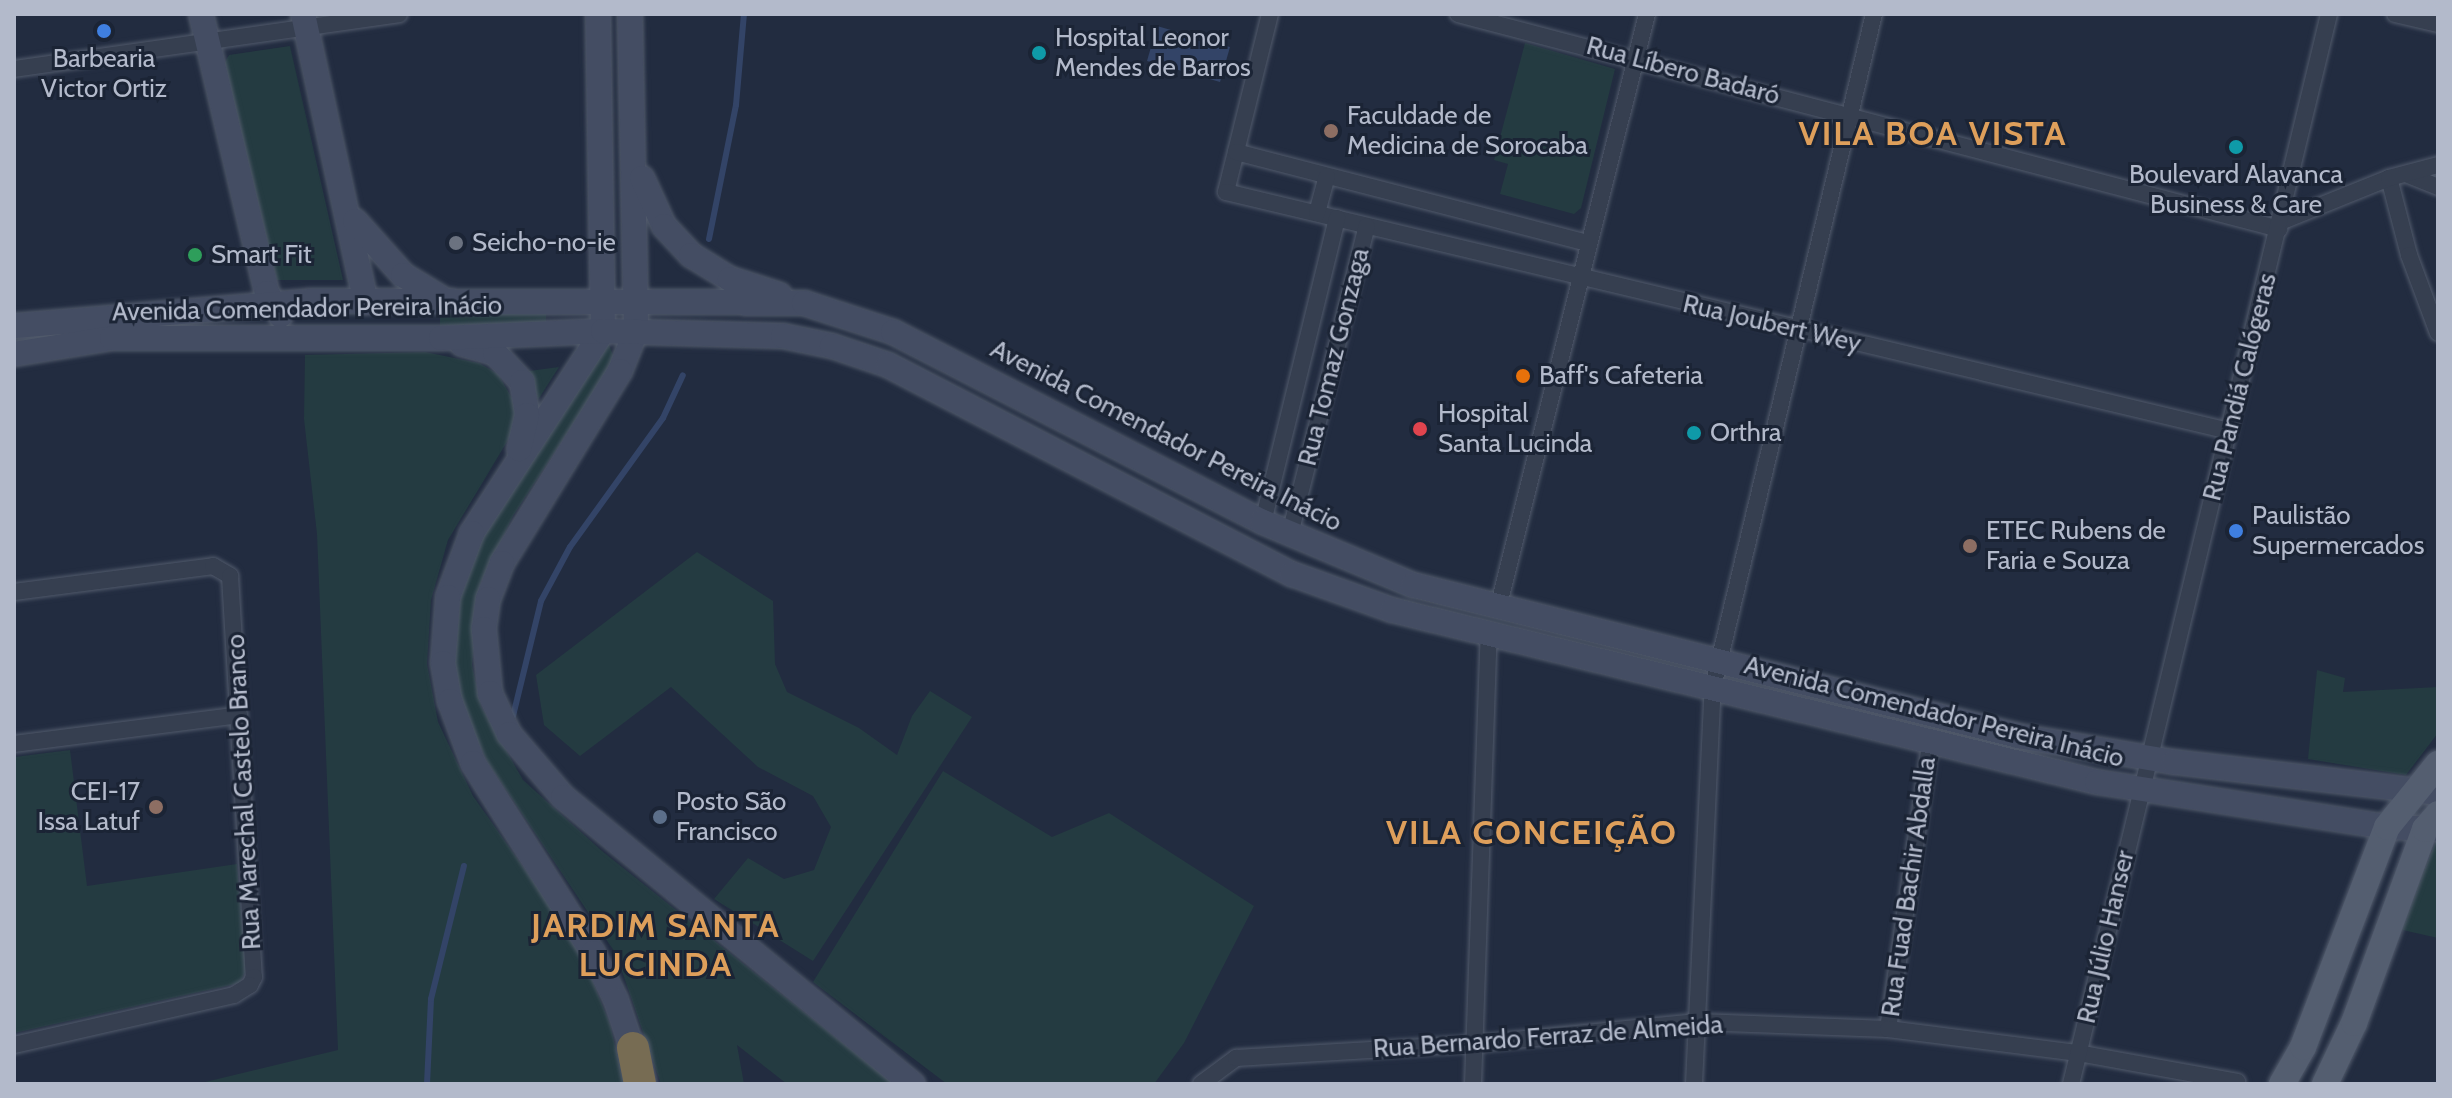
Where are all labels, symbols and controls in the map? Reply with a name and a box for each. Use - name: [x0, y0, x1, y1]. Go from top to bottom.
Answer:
- marker: Barbearia Victor Ortiz: [95, 22, 113, 40]
- place label: Hospital Leonor Mendes de Barros: [1055, 22, 1251, 84]
- street label: Rua Líbero Badaró: [1583, 30, 1783, 112]
- place label: Barbearia Victor Ortiz: [41, 43, 167, 104]
- marker: Hospital Leonor Mendes de Barros: [1030, 44, 1048, 62]
- place label: Faculdade de Medicina de Sorocaba: [1347, 100, 1588, 162]
- district label: VILA BOA VISTA: [1799, 114, 2067, 154]
- marker: Faculdade de Medicina de Sorocaba: [1322, 122, 1340, 140]
- marker: Boulevard Alavanca Business & Care: [2227, 138, 2245, 156]
- place label: Boulevard Alavanca Business & Care: [2129, 159, 2343, 220]
- place label: Seicho-no-ie: [472, 227, 616, 259]
- marker: Seicho-no-ie: [447, 234, 465, 252]
- place label: Smart Fit: [211, 239, 312, 271]
- street label: Rua Tomaz Gonzaga: [1292, 245, 1376, 469]
- marker: Smart Fit: [186, 246, 204, 264]
- street label: Rua Pandiá Calógeras: [2197, 270, 2283, 504]
- street label: Rua Joubert Wey: [1680, 288, 1864, 360]
- street label: Avenida Comendador Pereira Inácio: [112, 290, 502, 328]
- street label: Avenida Comendador Pereira Inácio: [985, 334, 1347, 538]
- place label: Baff's Cafeteria: [1539, 360, 1703, 392]
- marker: Baff's Cafeteria: [1514, 367, 1532, 385]
- place label: Hospital Santa Lucinda: [1438, 398, 1592, 460]
- place label: Orthra: [1710, 417, 1781, 449]
- marker: Hospital Santa Lucinda: [1409, 418, 1431, 440]
- marker: Orthra: [1685, 424, 1703, 442]
- place label: Paulistão Supermercados: [2252, 500, 2424, 562]
- place label: ETEC Rubens de Faria e Souza: [1986, 515, 2166, 576]
- marker: Paulistão Supermercados: [2227, 522, 2245, 540]
- marker: ETEC Rubens de Faria e Souza: [1961, 537, 1979, 555]
- street label: Rua Marechal Castelo Branco: [220, 633, 268, 951]
- street label: Avenida Comendador Pereira Inácio: [1741, 650, 2127, 774]
- street label: Rua Fuad Bachir Abdalla: [1875, 755, 1943, 1019]
- place label: CEI-17 Issa Latuf: [38, 776, 140, 838]
- place label: Posto São Francisco: [676, 786, 786, 848]
- marker: CEI-17 Issa Latuf: [147, 798, 165, 816]
- marker: Posto São Francisco: [651, 808, 669, 826]
- district label: VILA CONCEIÇÃO: [1386, 813, 1678, 853]
- street label: Rua Júlio Hanser: [2071, 848, 2141, 1026]
- district label: JARDIM SANTA LUCINDA: [531, 905, 781, 984]
- street label: Rua Bernardo Ferraz de Almeida: [1372, 1009, 1724, 1065]

